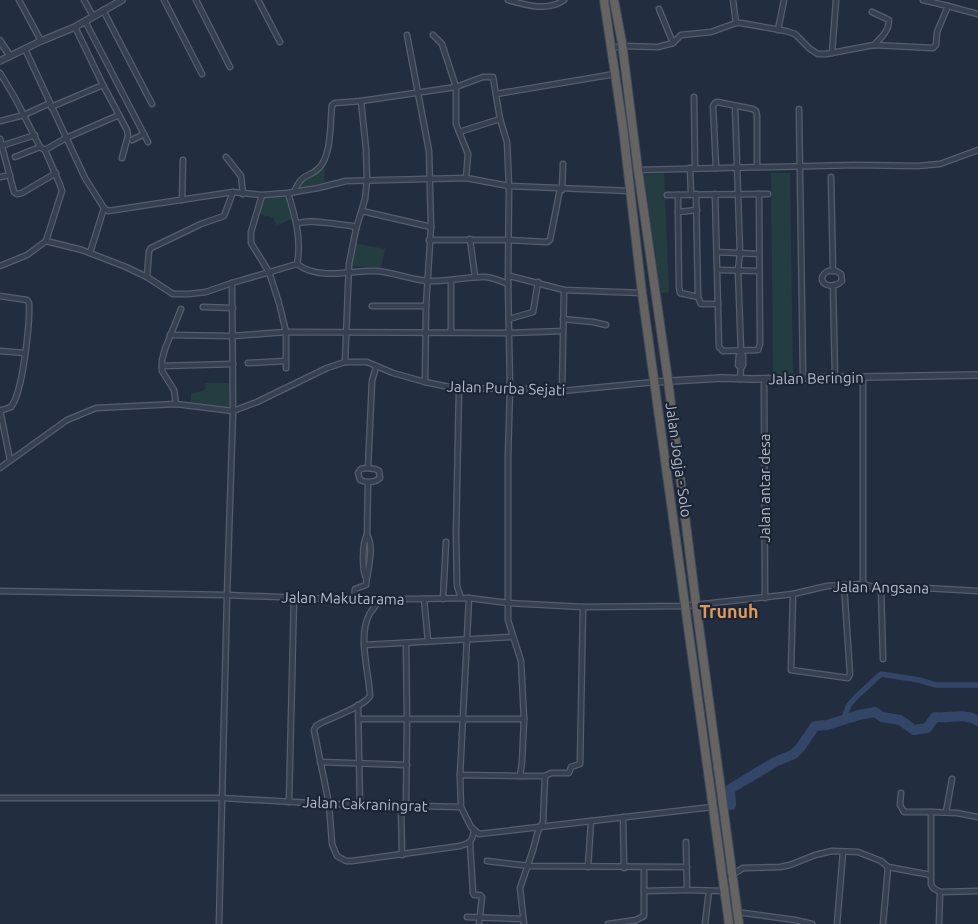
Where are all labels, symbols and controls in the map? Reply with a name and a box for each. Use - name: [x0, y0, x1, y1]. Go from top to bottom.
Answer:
- street label: Jalan Beringin: [768, 369, 864, 387]
- street label: Jalan Purba Sejati: [446, 377, 566, 399]
- street label: Jalan Jogja - Solo: [663, 402, 695, 518]
- street label: Jalan antar desa: [756, 433, 773, 543]
- street label: Jalan Angsana: [833, 578, 929, 596]
- street label: Jalan Makutarama: [281, 588, 405, 608]
- district label: Trunuh: [699, 601, 759, 621]
- street label: Jalan Cakraningrat: [302, 793, 428, 815]

